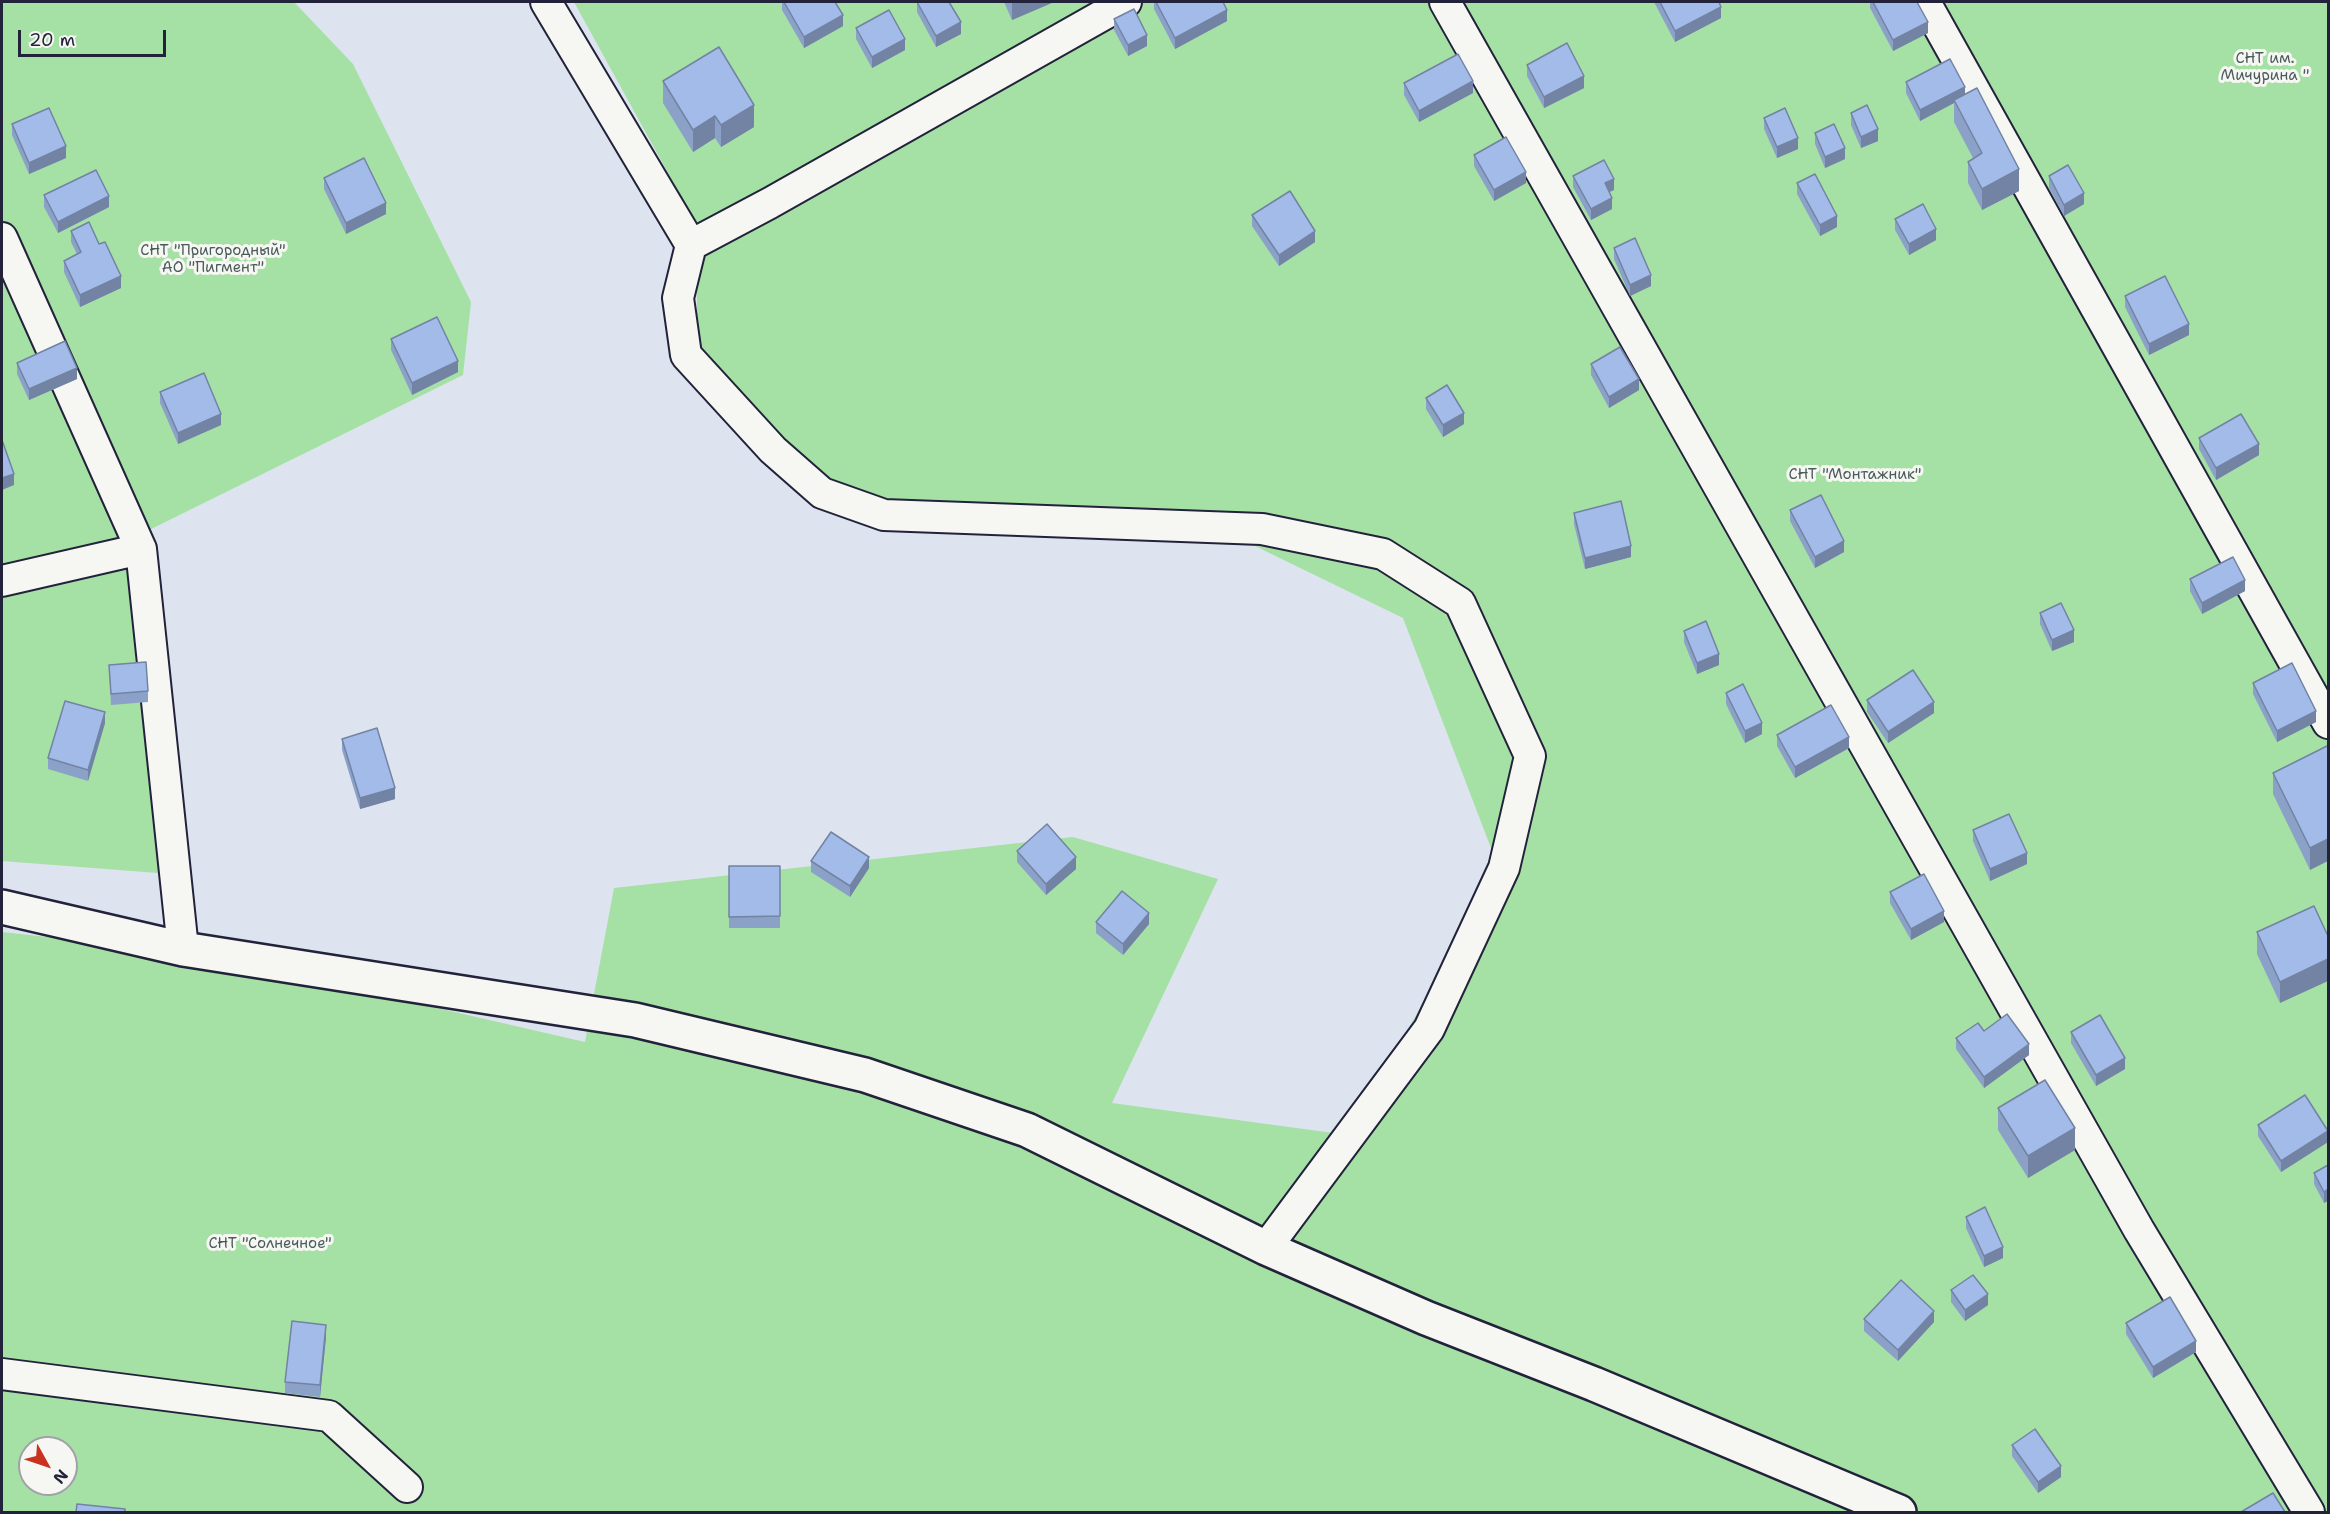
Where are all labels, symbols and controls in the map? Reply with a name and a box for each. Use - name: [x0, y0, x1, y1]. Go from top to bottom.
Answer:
- scale bar: [21, 18, 170, 56]
- text: 20 m: [29, 28, 75, 52]
- park label: СНТ им. Мичурина ": [2221, 50, 2309, 85]
- park label: СНТ "Пригородный" АО "Пигмент": [140, 242, 286, 277]
- park label: СНТ "Монтажник": [1789, 466, 1921, 484]
- park label: СНТ "Солнечное": [208, 1235, 332, 1253]
- north arrow: [18, 1436, 78, 1496]
- text: N: [49, 1465, 73, 1488]

